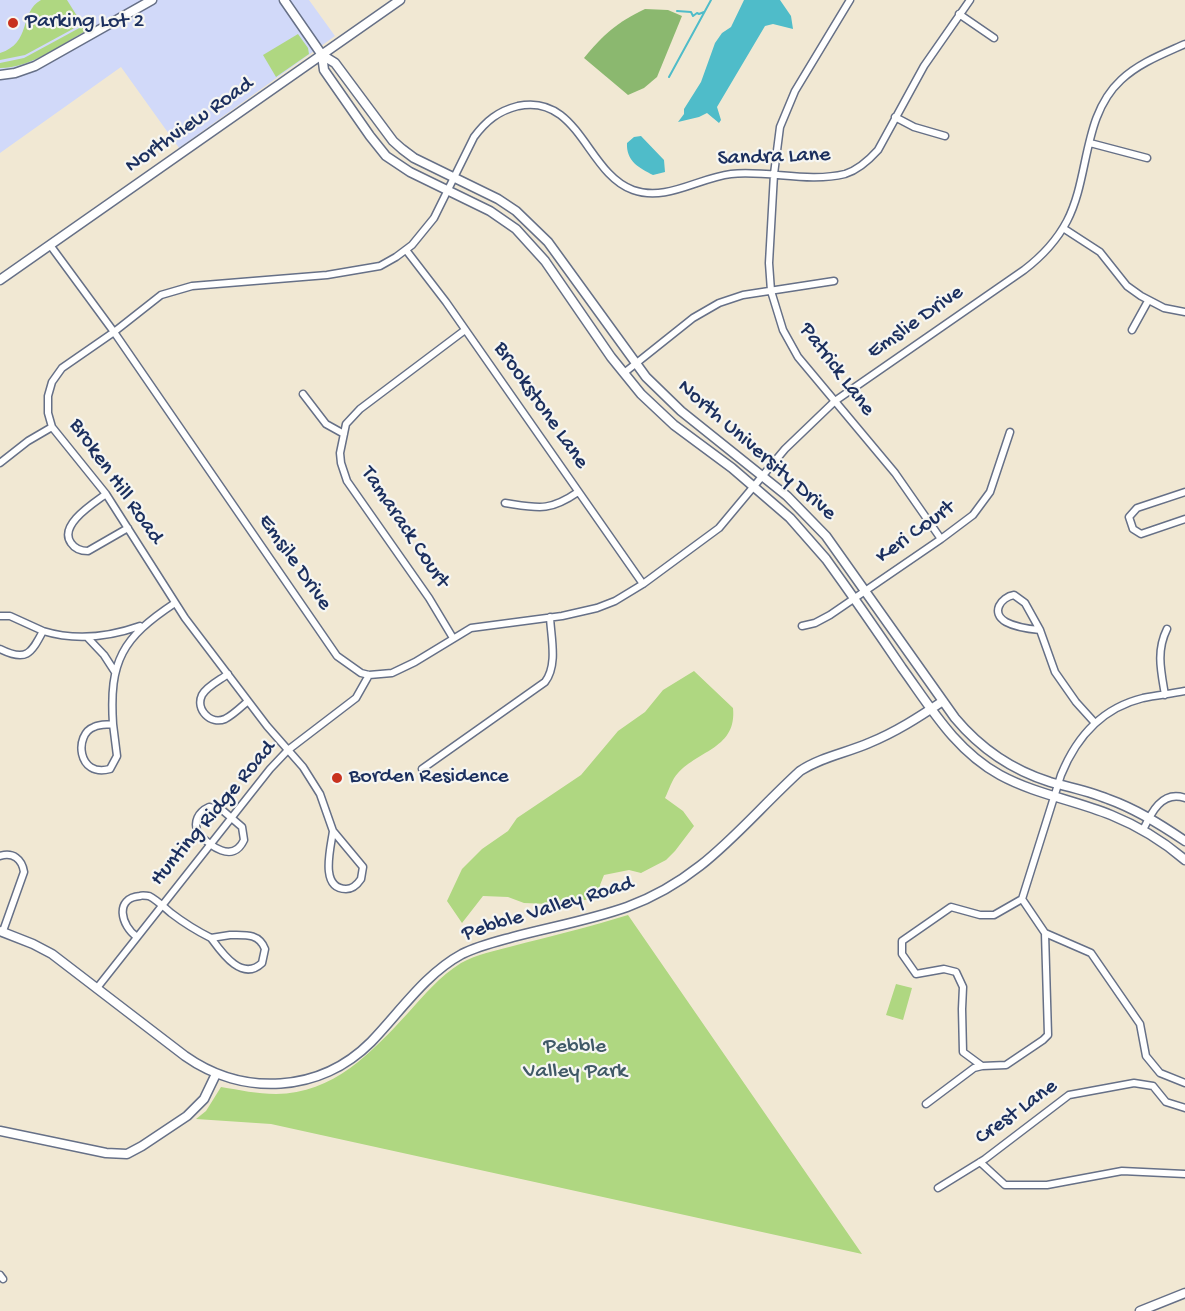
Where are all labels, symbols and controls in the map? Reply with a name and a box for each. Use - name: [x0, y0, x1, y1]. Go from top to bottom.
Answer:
- place label: Parking Lot 2: [25, 10, 144, 36]
- marker: Parking Lot 2: [6, 16, 20, 30]
- street label: Northview Road: [121, 72, 259, 180]
- street label: Sandra Lane: [717, 143, 831, 173]
- street label: Emslie Drive: [863, 280, 969, 366]
- street label: Patrick Lane: [792, 318, 880, 422]
- street label: Brookstone Lane: [486, 337, 594, 475]
- street label: North University Drive: [671, 375, 841, 527]
- street label: Broken Hill Road: [62, 414, 168, 550]
- street label: Tamarack Court: [354, 462, 454, 594]
- street label: Keri Court: [871, 495, 961, 571]
- street label: Emsile Drive: [251, 510, 337, 616]
- street label: Hunting Ridge Road: [146, 736, 282, 892]
- place label: Borden Residence: [349, 765, 509, 791]
- marker: Borden Residence: [330, 771, 344, 785]
- street label: Pebble Valley Road: [459, 871, 637, 949]
- park label: Pebble Valley Park: [523, 1035, 627, 1086]
- street label: Crest Lane: [971, 1074, 1063, 1152]

